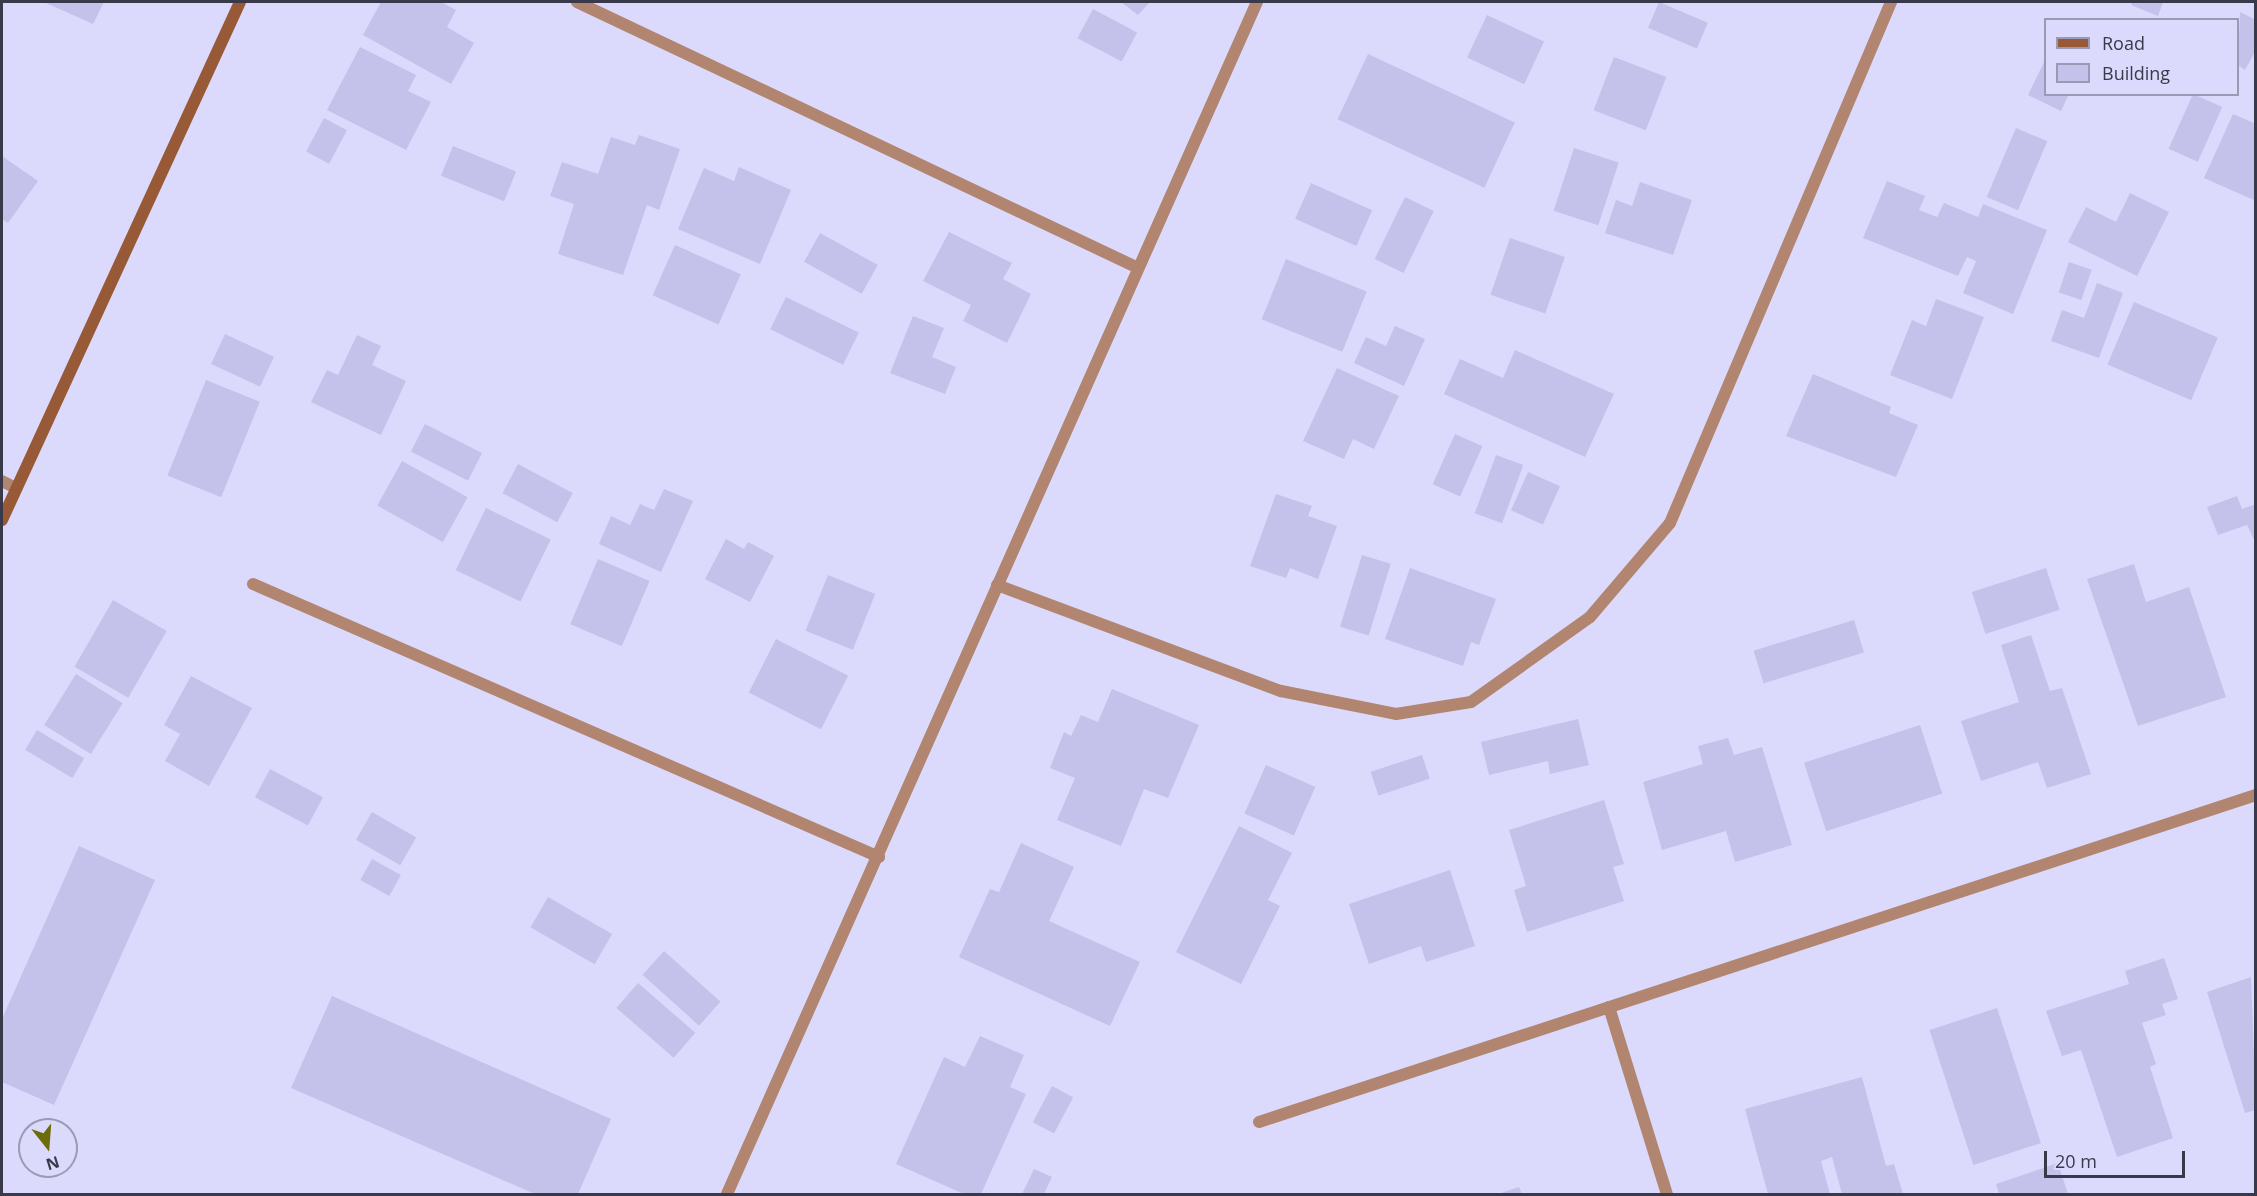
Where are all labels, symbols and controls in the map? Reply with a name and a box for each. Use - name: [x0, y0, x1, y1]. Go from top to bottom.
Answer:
- legend: [2044, 18, 2239, 96]
- text: Road: [2102, 31, 2145, 55]
- text: Building: [2102, 61, 2170, 85]
- north arrow: [18, 1118, 78, 1178]
- scale bar: [2047, 1139, 2188, 1177]
- text: 20 m: [2055, 1149, 2097, 1173]
- text: N: [43, 1151, 62, 1176]

